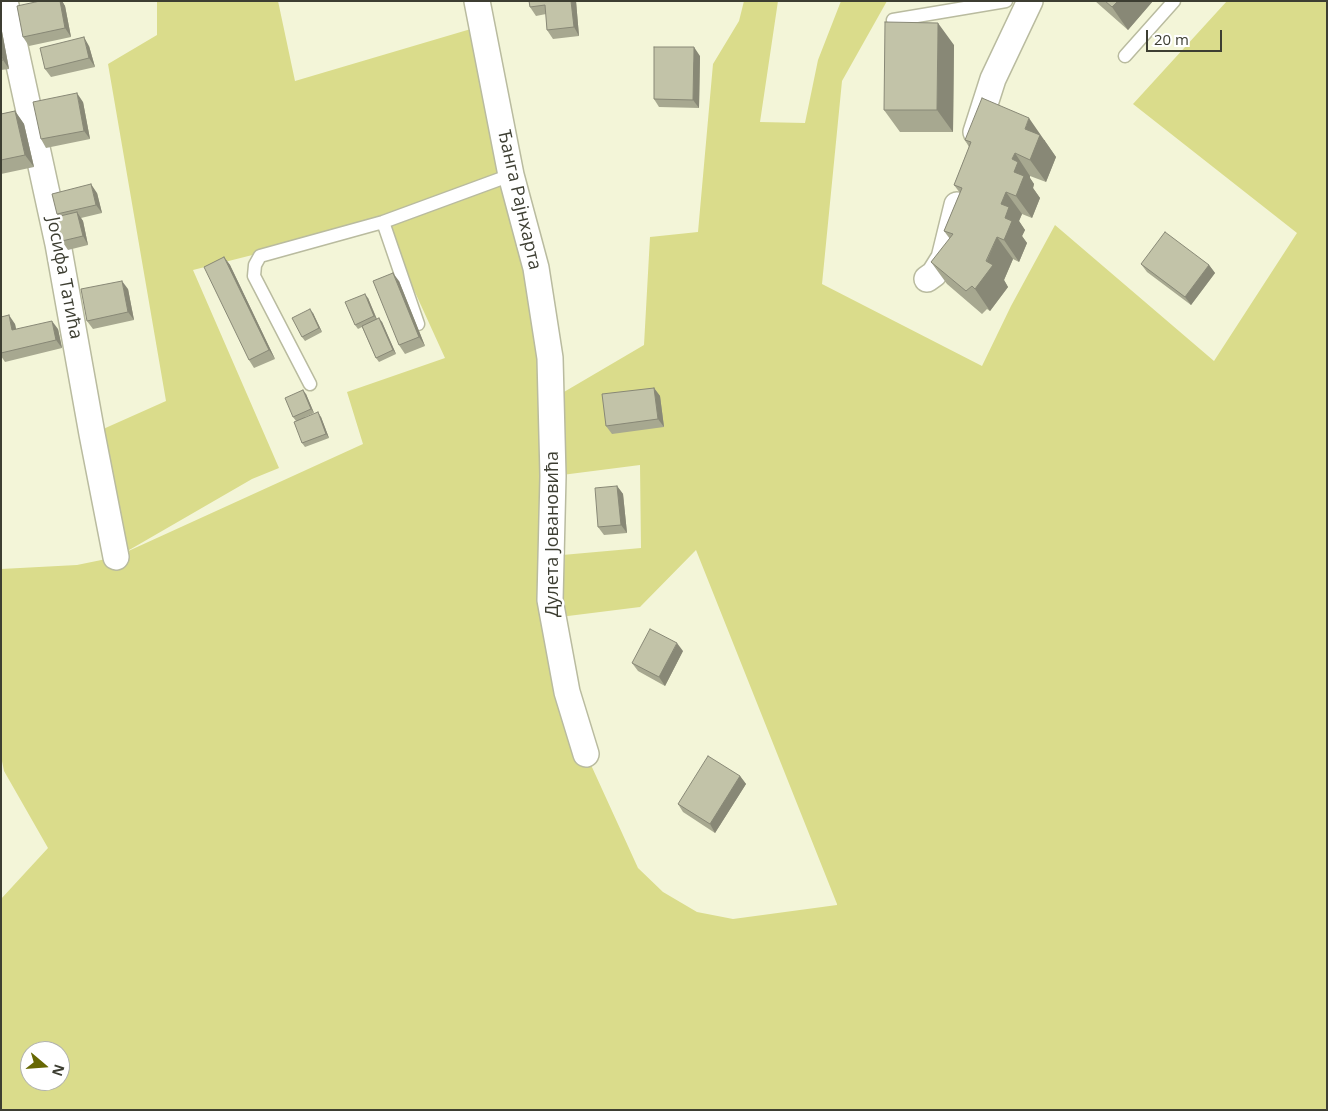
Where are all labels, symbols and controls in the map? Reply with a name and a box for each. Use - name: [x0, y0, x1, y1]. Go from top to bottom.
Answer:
- scale bar: [1148, 20, 1224, 52]
- text: 20 m: [1154, 29, 1189, 49]
- street label: Ђанга Рајнхарта: [492, 128, 546, 272]
- street label: Јосифа Татића: [42, 215, 86, 341]
- street label: Дулета Јовановића: [542, 451, 564, 617]
- north arrow: [20, 1041, 70, 1091]
- text: N: [48, 1062, 70, 1079]

